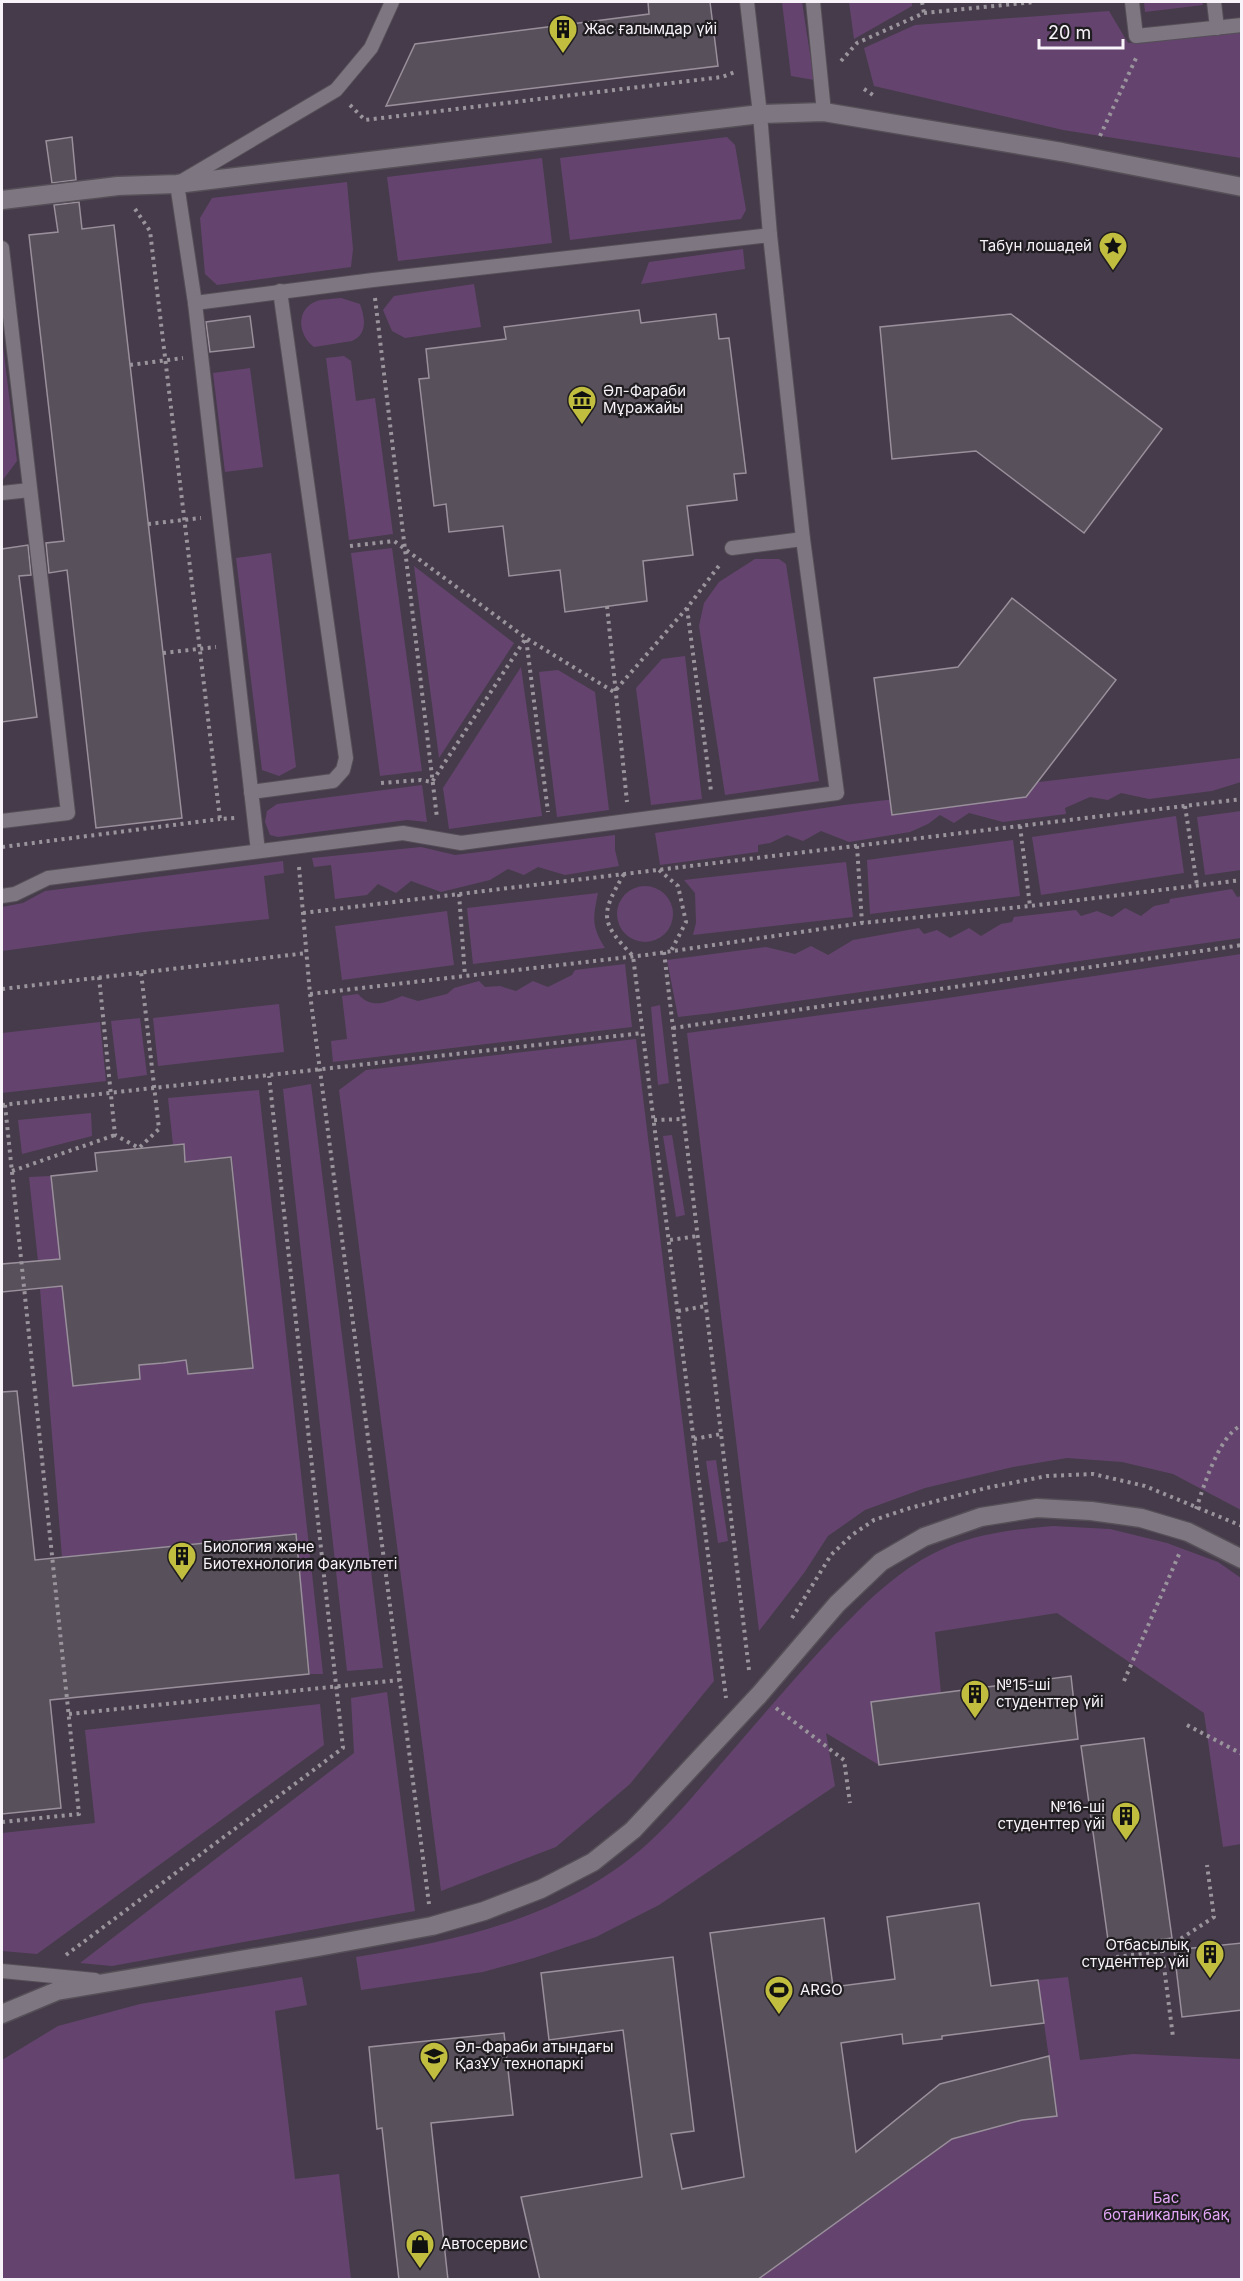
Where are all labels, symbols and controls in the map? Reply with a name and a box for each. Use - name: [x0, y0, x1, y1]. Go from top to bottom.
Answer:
- scale bar: [1039, 12, 1123, 50]
- building icon: Жас ғалымдар үйі: [547, 13, 579, 55]
- place label: Жас ғалымдар үйі: [584, 19, 717, 38]
- text: 20 m: [1048, 22, 1091, 43]
- place icon: Табун лошадей: [1097, 230, 1129, 272]
- place label: Табун лошадей: [979, 236, 1092, 255]
- place label: Әл-Фараби Мұражайы: [603, 381, 686, 417]
- museum icon: Әл-Фараби Мұражайы: [566, 384, 598, 426]
- place label: Биология және Биотехнология Факультеті: [203, 1537, 397, 1573]
- building icon: Биология және Биотехнология Факультеті: [166, 1540, 198, 1582]
- place label: №15-ші студенттер үйі: [996, 1675, 1104, 1711]
- building icon: №15-ші студенттер үйі: [959, 1678, 991, 1720]
- place label: №16-ші студенттер үйі: [997, 1797, 1105, 1833]
- building icon: №16-ші студенттер үйі: [1110, 1800, 1142, 1842]
- place label: Отбасылық студенттер үйі: [1081, 1935, 1190, 1971]
- building icon: Отбасылық студенттер үйі: [1194, 1938, 1226, 1980]
- sports icon: ARGO: [763, 1974, 795, 2016]
- place label: ARGO: [800, 1980, 843, 1999]
- place label: Әл-Фараби атындағы ҚазҰУ технопаркі: [455, 2037, 614, 2073]
- school or university icon: Әл-Фараби атындағы ҚазҰУ технопаркі: [418, 2040, 450, 2082]
- park label: Бас ботаникалық бақ: [1103, 2188, 1229, 2224]
- shop icon: Автосервис: [404, 2228, 436, 2270]
- place label: Автосервис: [441, 2234, 528, 2253]

